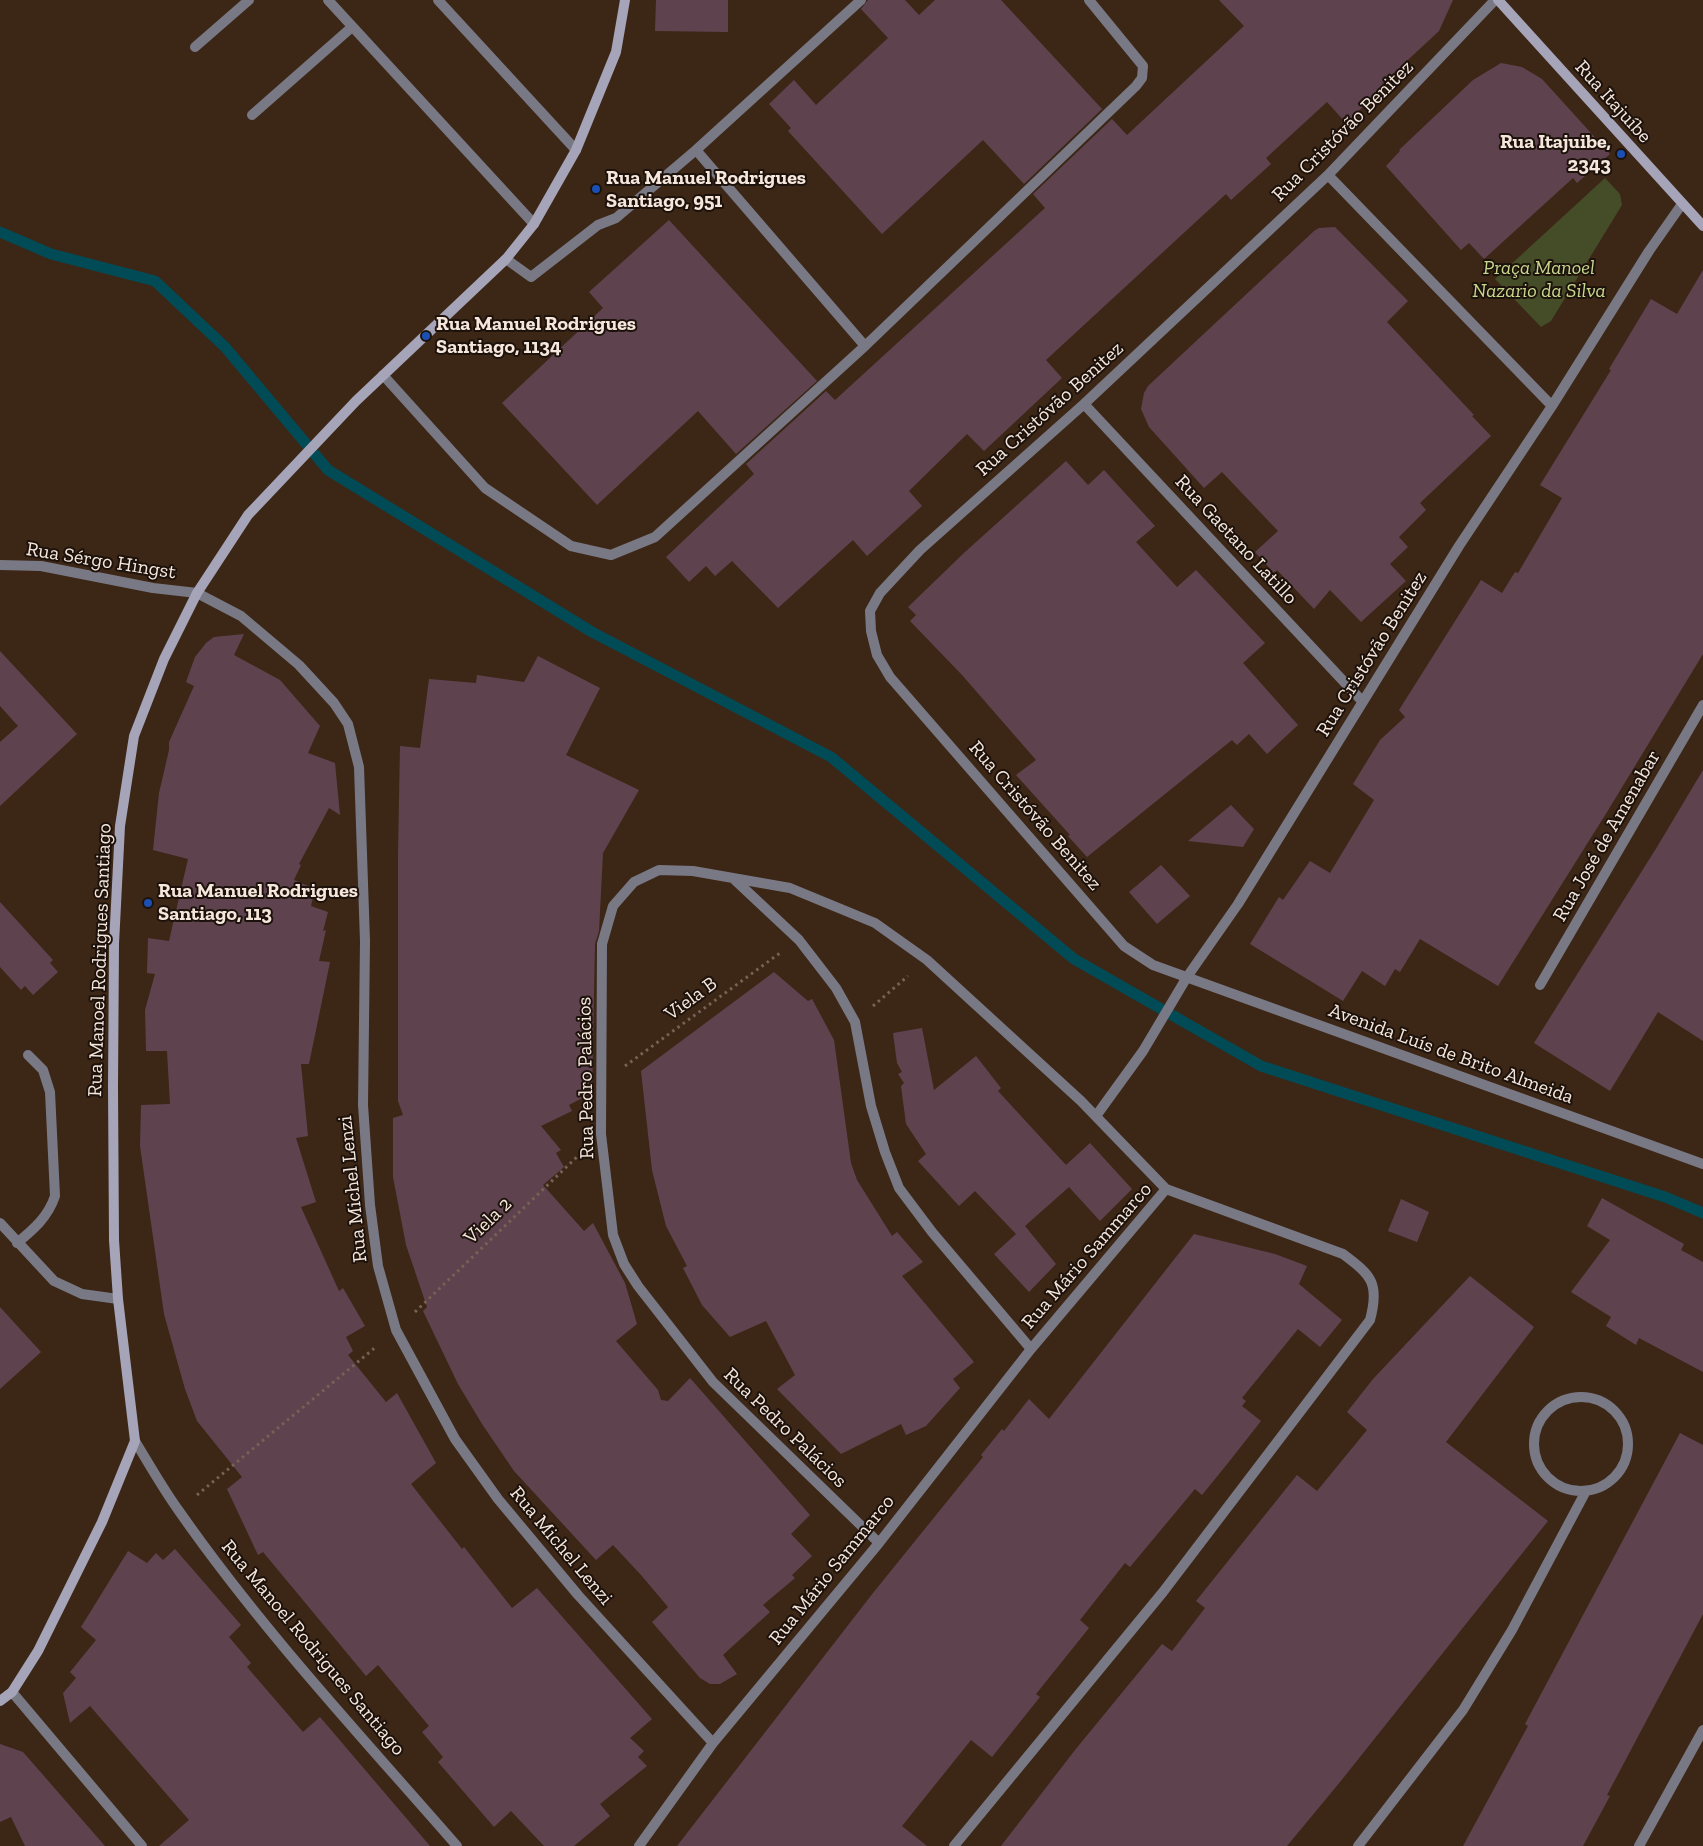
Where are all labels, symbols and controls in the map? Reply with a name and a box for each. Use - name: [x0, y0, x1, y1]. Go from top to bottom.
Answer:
- street label: Rua Cristóvão Benitez: [1267, 55, 1419, 207]
- street label: Rua Itajuíbe: [1570, 56, 1656, 148]
- place label: Rua Itajuibe, 2343: [1500, 130, 1611, 177]
- marker: Rua Itajuibe, 2343: [1615, 148, 1627, 160]
- place label: Rua Manuel Rodrigues Santiago, 951: [606, 166, 806, 213]
- marker: Rua Manuel Rodrigues Santiago, 951: [590, 183, 602, 195]
- park label: Praça Manoel Nazario da Silva: [1472, 256, 1606, 303]
- place label: Rua Manuel Rodrigues Santiago, 1134: [436, 312, 636, 359]
- marker: Rua Manuel Rodrigues Santiago, 1134: [420, 330, 432, 342]
- street label: Rua Cristóvão Benitez: [971, 336, 1129, 482]
- street label: Rua Gaetano Latillo: [1170, 470, 1302, 610]
- street label: Rua Sérgo Hingst: [24, 537, 178, 585]
- street label: Rua Cristóvão Benitez: [1311, 567, 1433, 741]
- street label: Rua Cristóvão Benitez: [964, 736, 1106, 896]
- street label: Rua José de Amenabar: [1548, 746, 1666, 926]
- street label: Rua Manoel Rodrigues Santiago: [83, 823, 117, 1097]
- place label: Rua Manuel Rodrigues Santiago, 113: [158, 879, 358, 926]
- marker: Rua Manuel Rodrigues Santiago, 113: [142, 897, 154, 909]
- street label: Viela B: [660, 972, 722, 1026]
- street label: Rua Pedro Palácios: [573, 997, 599, 1159]
- street label: Avenida Luís de Brito Almeida: [1325, 998, 1577, 1110]
- street label: Rua Michel Lenzi: [333, 1114, 373, 1264]
- street label: Rua Mário Sammarco: [1017, 1178, 1157, 1334]
- street label: Viela 2: [459, 1192, 517, 1250]
- street label: Rua Pedro Palácios: [718, 1363, 852, 1493]
- street label: Rua Michel Lenzi: [504, 1482, 618, 1610]
- street label: Rua Mário Sammarco: [764, 1490, 900, 1650]
- street label: Rua Manoel Rodrigues Santiago: [216, 1535, 410, 1761]

